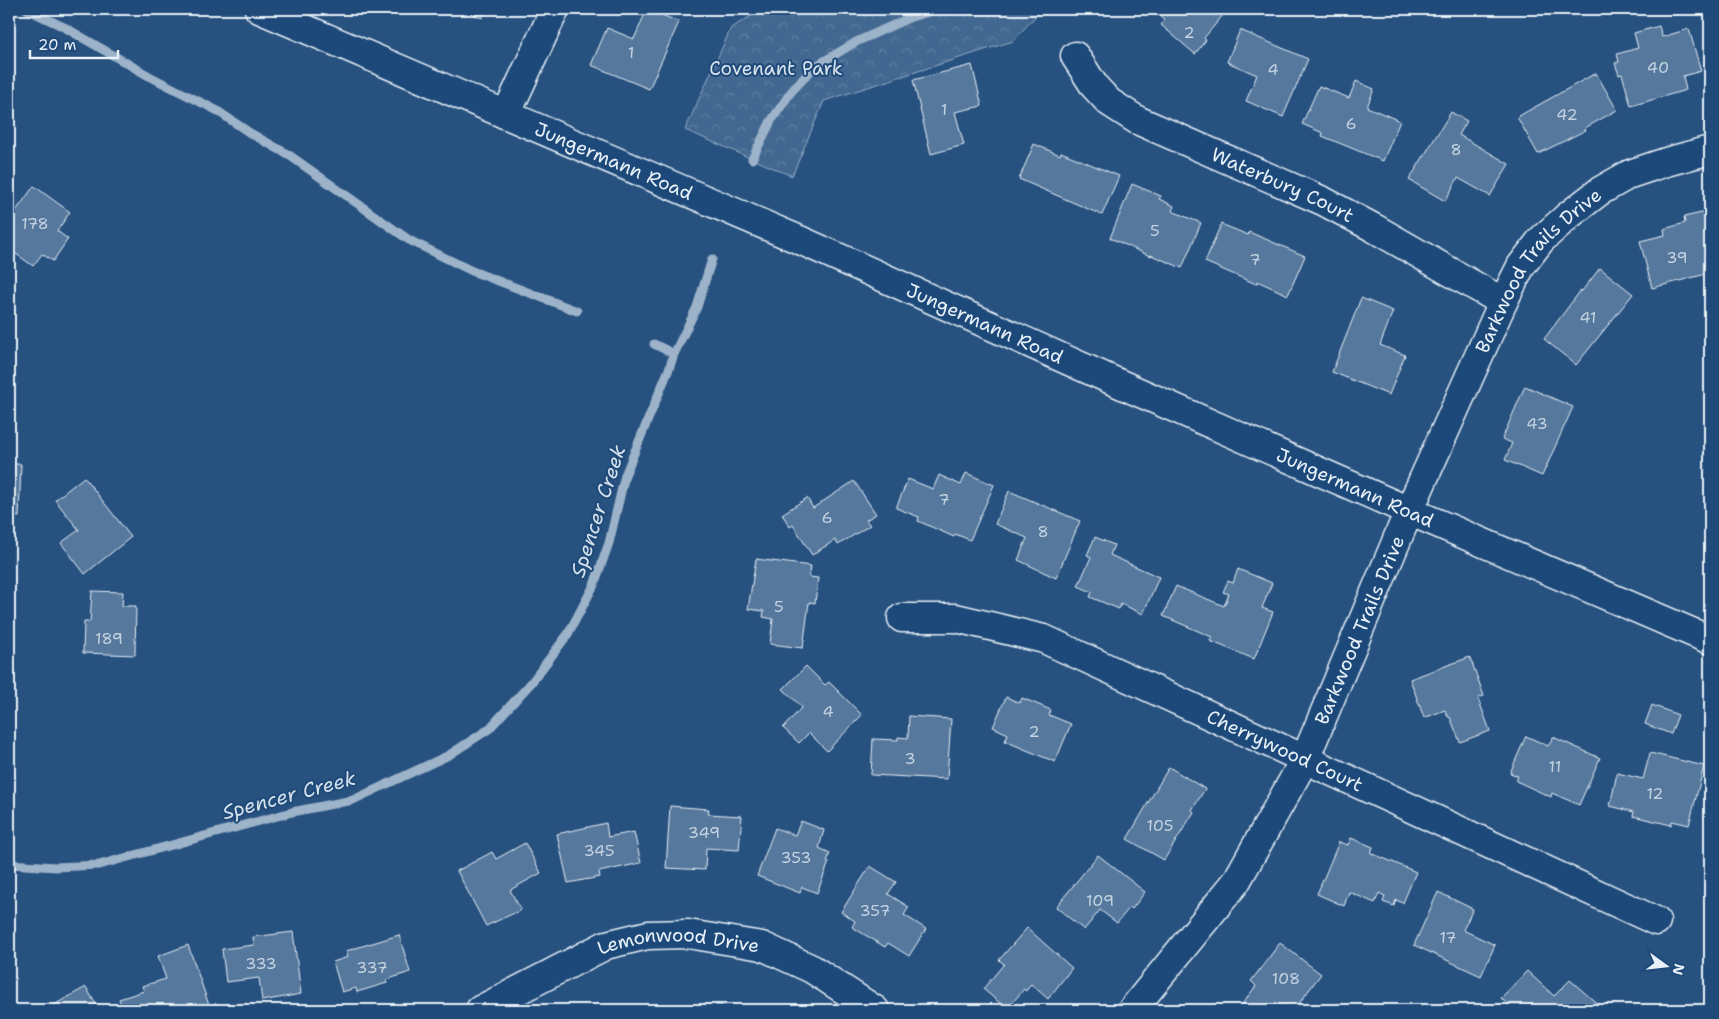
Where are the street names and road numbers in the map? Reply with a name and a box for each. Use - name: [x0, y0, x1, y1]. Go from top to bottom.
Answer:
- street label: Jungermann Road: [531, 116, 697, 205]
- street label: Waterbury Court: [1207, 141, 1358, 228]
- street label: Barkwood Trails Drive: [1469, 182, 1606, 357]
- street label: Jungermann Road: [902, 277, 1067, 369]
- street label: Jungermann Road: [1273, 442, 1438, 533]
- street label: Barkwood Trails Drive: [1308, 532, 1410, 728]
- street label: Cherrywood Court: [1203, 703, 1367, 797]
- street label: Lemonwood Drive: [592, 921, 761, 960]

